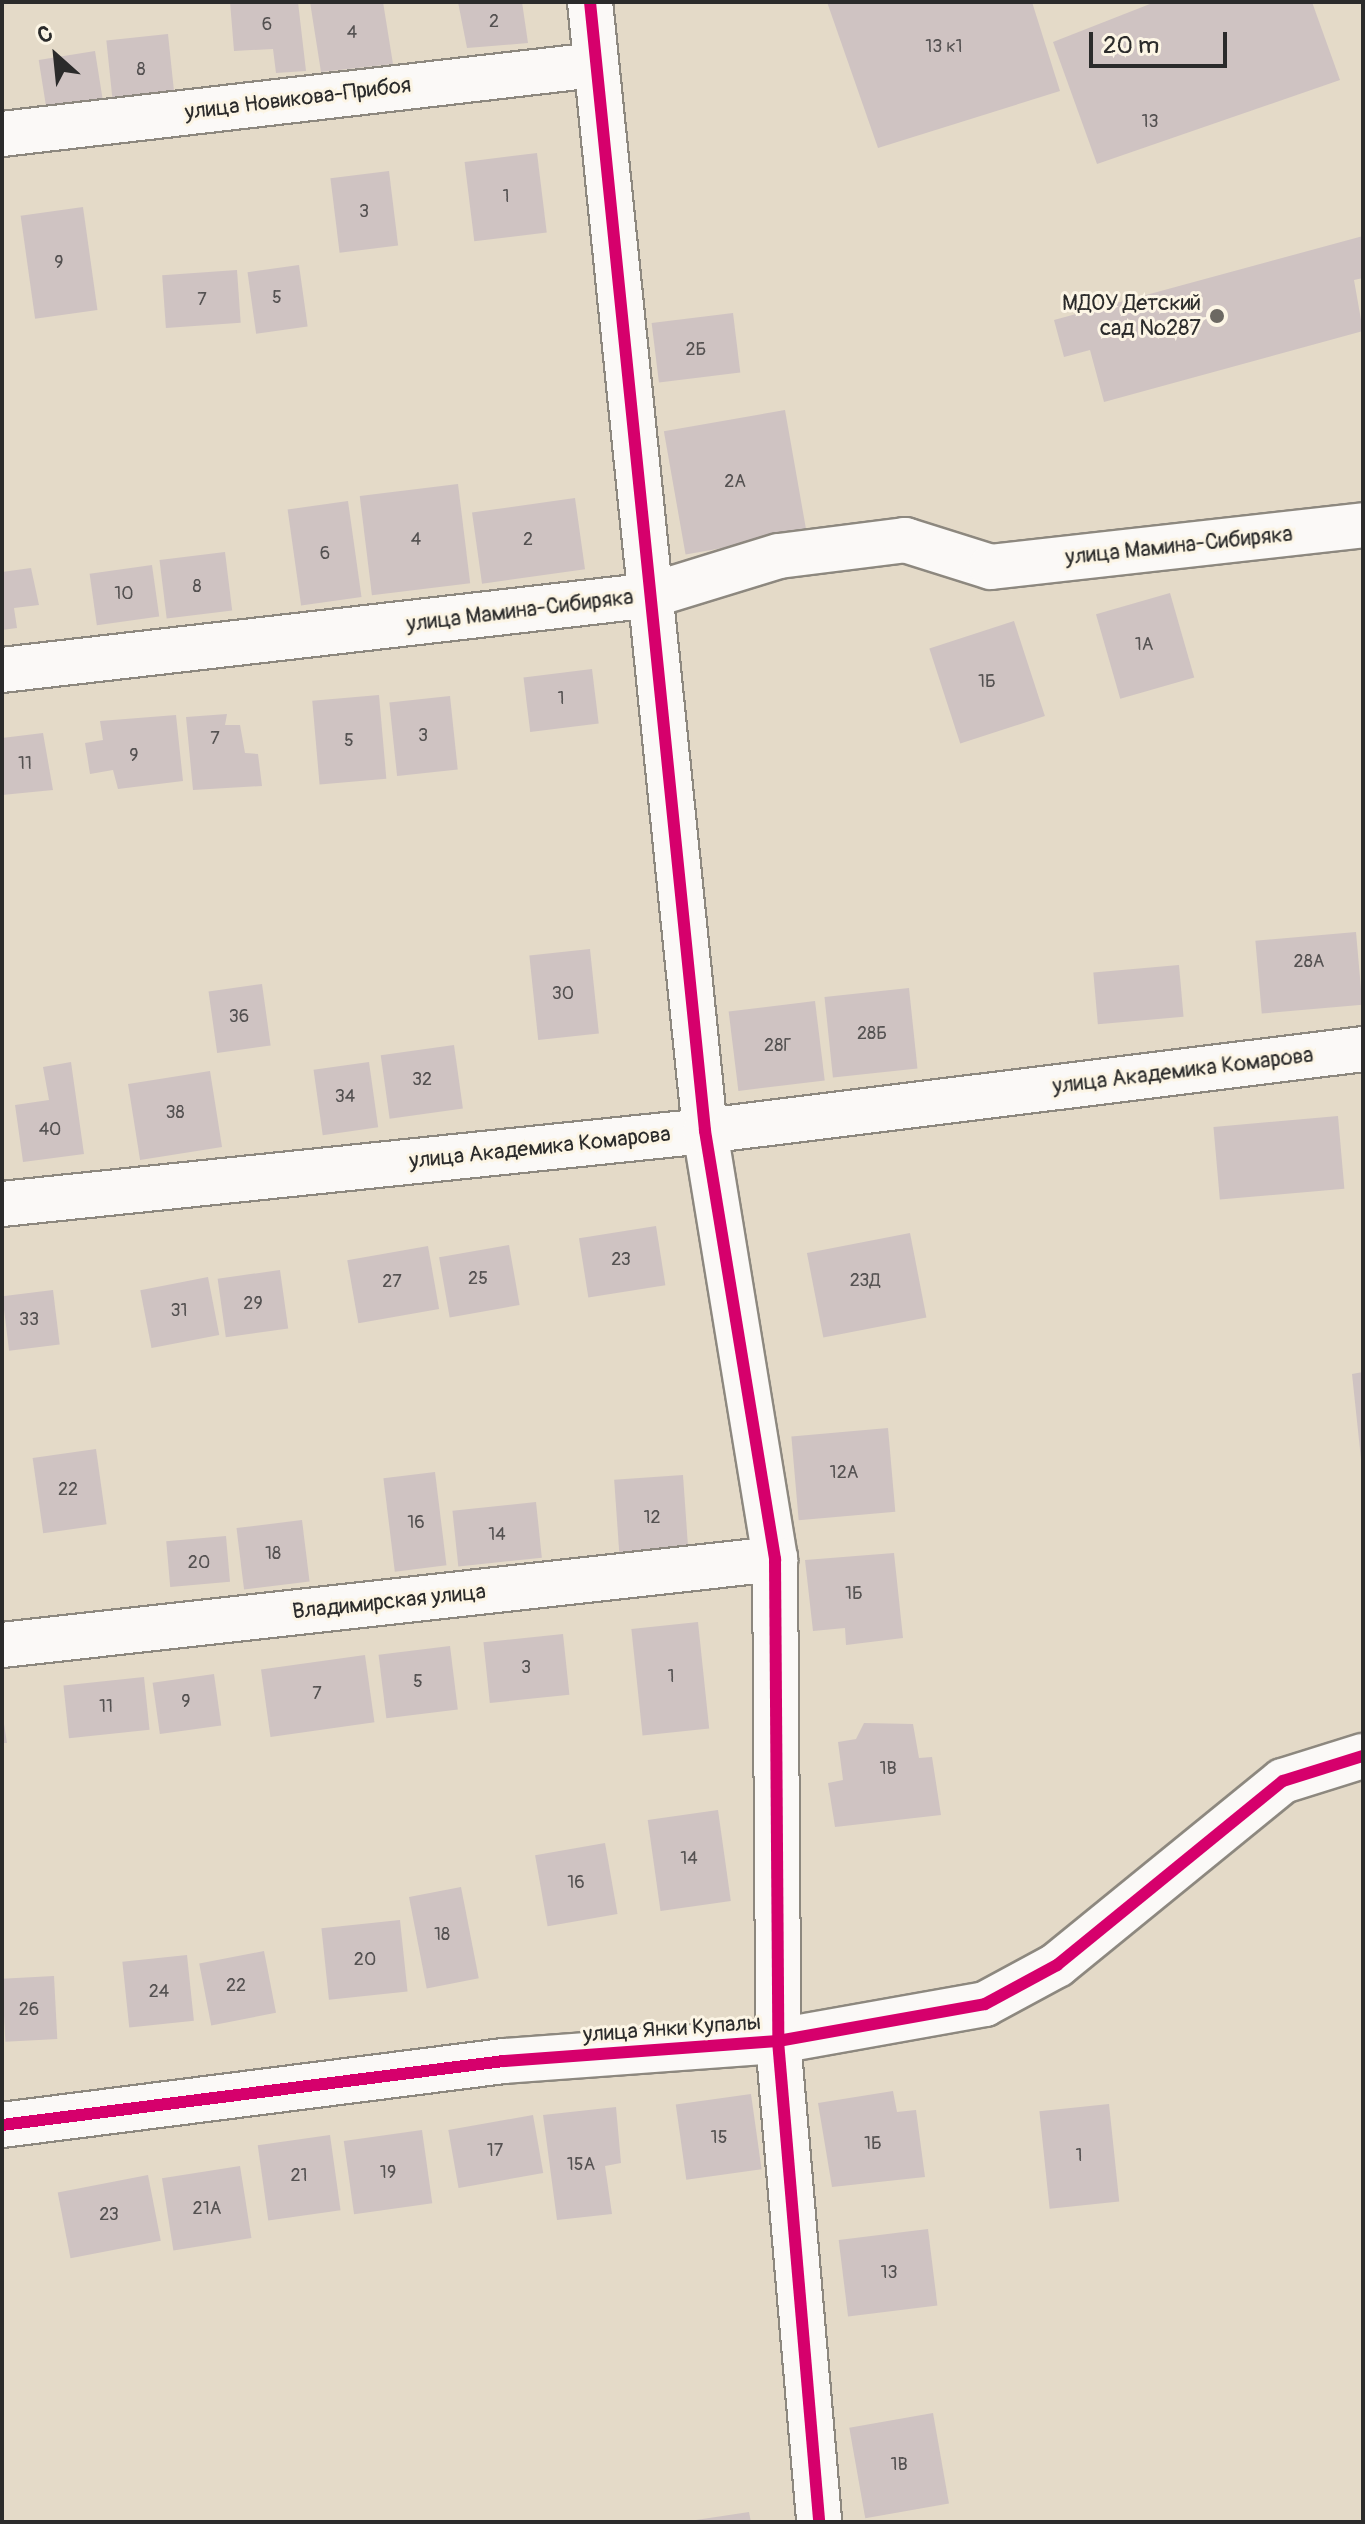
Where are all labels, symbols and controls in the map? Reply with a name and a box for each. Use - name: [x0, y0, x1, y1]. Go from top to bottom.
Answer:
- house number: 2: [489, 11, 499, 33]
- house number: 6: [262, 14, 272, 36]
- north arrow: [16, 16, 96, 96]
- scale bar: [1093, 16, 1231, 66]
- text: С: [33, 19, 58, 50]
- house number: 4: [347, 22, 357, 44]
- text: 20 m: [1103, 31, 1159, 60]
- house number: 13 к1: [925, 36, 963, 58]
- house number: 8: [136, 59, 146, 81]
- street label: улица Новикова-Прибоя: [183, 72, 413, 126]
- house number: 13: [1141, 111, 1159, 133]
- house number: 1: [502, 186, 510, 208]
- house number: 3: [359, 201, 369, 223]
- house number: 9: [54, 252, 64, 274]
- house number: 5: [272, 287, 282, 309]
- house number: 7: [197, 289, 207, 311]
- place label: МДОУ Детский сад №287: [1062, 290, 1201, 342]
- marker: МДОУ Детский сад №287: [1208, 307, 1226, 325]
- house number: 2Б: [686, 339, 706, 361]
- house number: 2А: [724, 471, 746, 493]
- street label: улица Мамина-Сибиряка: [1064, 521, 1294, 571]
- house number: 4: [411, 529, 421, 551]
- house number: 2: [523, 529, 533, 551]
- house number: 6: [320, 543, 330, 565]
- house number: 8: [192, 576, 202, 598]
- house number: 10: [114, 583, 134, 605]
- street label: улица Мамина-Сибиряка: [405, 584, 635, 638]
- house number: 1А: [1135, 634, 1153, 656]
- house number: 1Б: [978, 671, 996, 693]
- house number: 1: [557, 688, 565, 710]
- house number: 3: [418, 725, 428, 747]
- house number: 7: [210, 728, 220, 750]
- house number: 5: [344, 730, 354, 752]
- house number: 9: [129, 745, 139, 767]
- house number: 11: [18, 753, 32, 775]
- house number: 28А: [1294, 951, 1324, 973]
- house number: 30: [552, 983, 574, 1005]
- house number: 36: [229, 1006, 249, 1028]
- house number: 28Б: [857, 1023, 887, 1045]
- house number: 28Г: [764, 1035, 792, 1057]
- street label: улица Академика Комарова: [1051, 1042, 1315, 1100]
- house number: 32: [412, 1069, 432, 1091]
- house number: 34: [335, 1086, 355, 1108]
- house number: 38: [165, 1102, 185, 1124]
- house number: 40: [39, 1119, 61, 1141]
- street label: улица Академика Комарова: [408, 1121, 672, 1175]
- house number: 23: [611, 1249, 631, 1271]
- house number: 25: [468, 1268, 488, 1290]
- house number: 23Д: [850, 1270, 880, 1292]
- house number: 27: [382, 1271, 402, 1293]
- house number: 29: [243, 1293, 263, 1315]
- house number: 31: [170, 1300, 188, 1322]
- house number: 33: [19, 1309, 39, 1331]
- house number: 12А: [830, 1462, 858, 1484]
- house number: 22: [58, 1479, 78, 1501]
- house number: 12: [643, 1507, 661, 1529]
- house number: 16: [407, 1512, 425, 1534]
- house number: 14: [488, 1524, 506, 1546]
- house number: 18: [265, 1543, 281, 1565]
- house number: 20: [188, 1552, 210, 1574]
- street label: Владимирская улица: [291, 1579, 487, 1625]
- house number: 1Б: [845, 1583, 863, 1605]
- house number: 3: [521, 1657, 531, 1679]
- house number: 1: [667, 1666, 675, 1688]
- house number: 5: [413, 1671, 423, 1693]
- house number: 7: [312, 1683, 322, 1705]
- house number: 9: [181, 1691, 191, 1713]
- house number: 11: [99, 1696, 113, 1718]
- house number: 1В: [879, 1758, 897, 1780]
- house number: 14: [680, 1848, 698, 1870]
- house number: 16: [567, 1872, 585, 1894]
- house number: 18: [434, 1924, 450, 1946]
- house number: 20: [354, 1949, 376, 1971]
- house number: 22: [226, 1975, 246, 1997]
- house number: 24: [149, 1981, 169, 2003]
- house number: 26: [19, 1999, 39, 2021]
- street label: улица Янки Купалы: [582, 2010, 762, 2048]
- house number: 15: [711, 2127, 727, 2149]
- house number: 1Б: [864, 2133, 882, 2155]
- house number: 17: [487, 2140, 503, 2162]
- house number: 1: [1075, 2145, 1083, 2167]
- house number: 15А: [567, 2154, 595, 2176]
- house number: 19: [380, 2162, 396, 2184]
- house number: 21: [290, 2165, 308, 2187]
- house number: 21А: [193, 2198, 221, 2220]
- house number: 23: [99, 2204, 119, 2226]
- house number: 13: [880, 2262, 898, 2284]
- house number: 1В: [890, 2454, 908, 2476]

